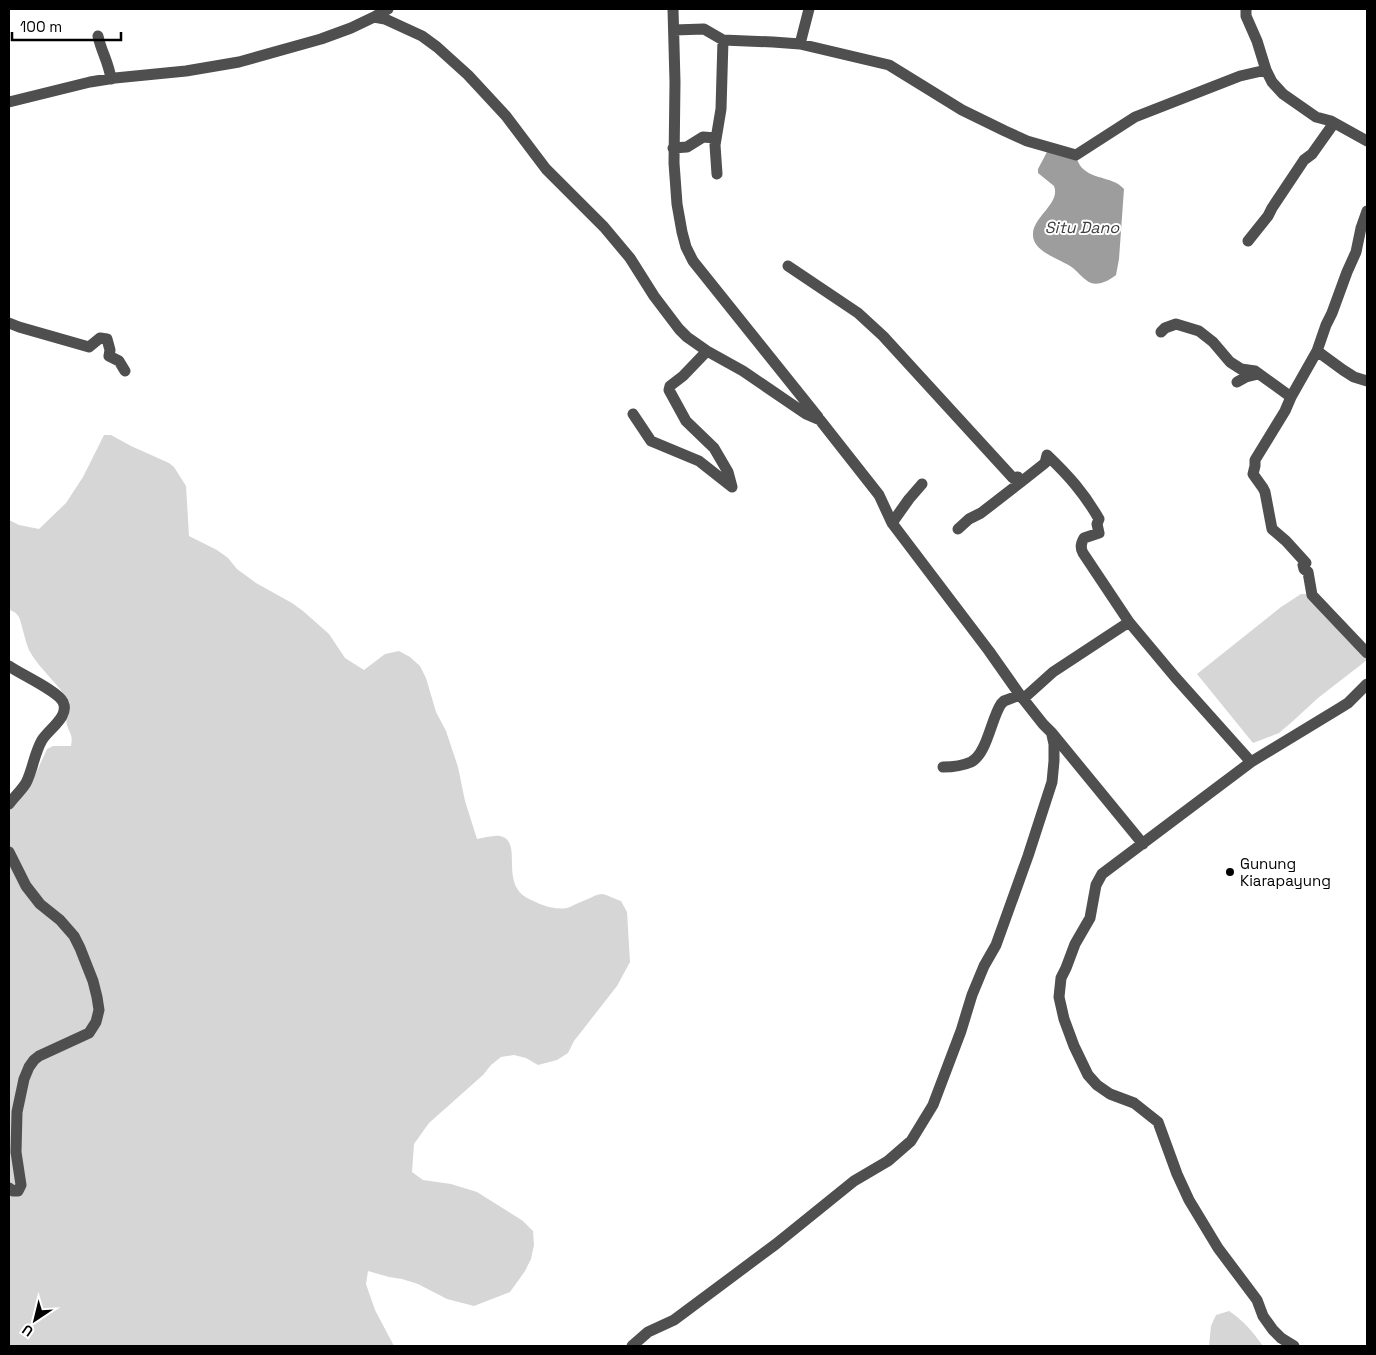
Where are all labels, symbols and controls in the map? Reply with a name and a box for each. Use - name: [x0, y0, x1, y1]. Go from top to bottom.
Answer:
- scale bar: [12, 10, 121, 42]
- text: 100 m: [20, 17, 62, 36]
- water label: Situ Dano: [1045, 217, 1120, 238]
- place label: Gunung Kiarapayung: [1240, 854, 1331, 890]
- marker: Gunung Kiarapayung: [1224, 866, 1236, 878]
- north arrow: [10, 1295, 60, 1345]
- text: U: [19, 1321, 37, 1341]

